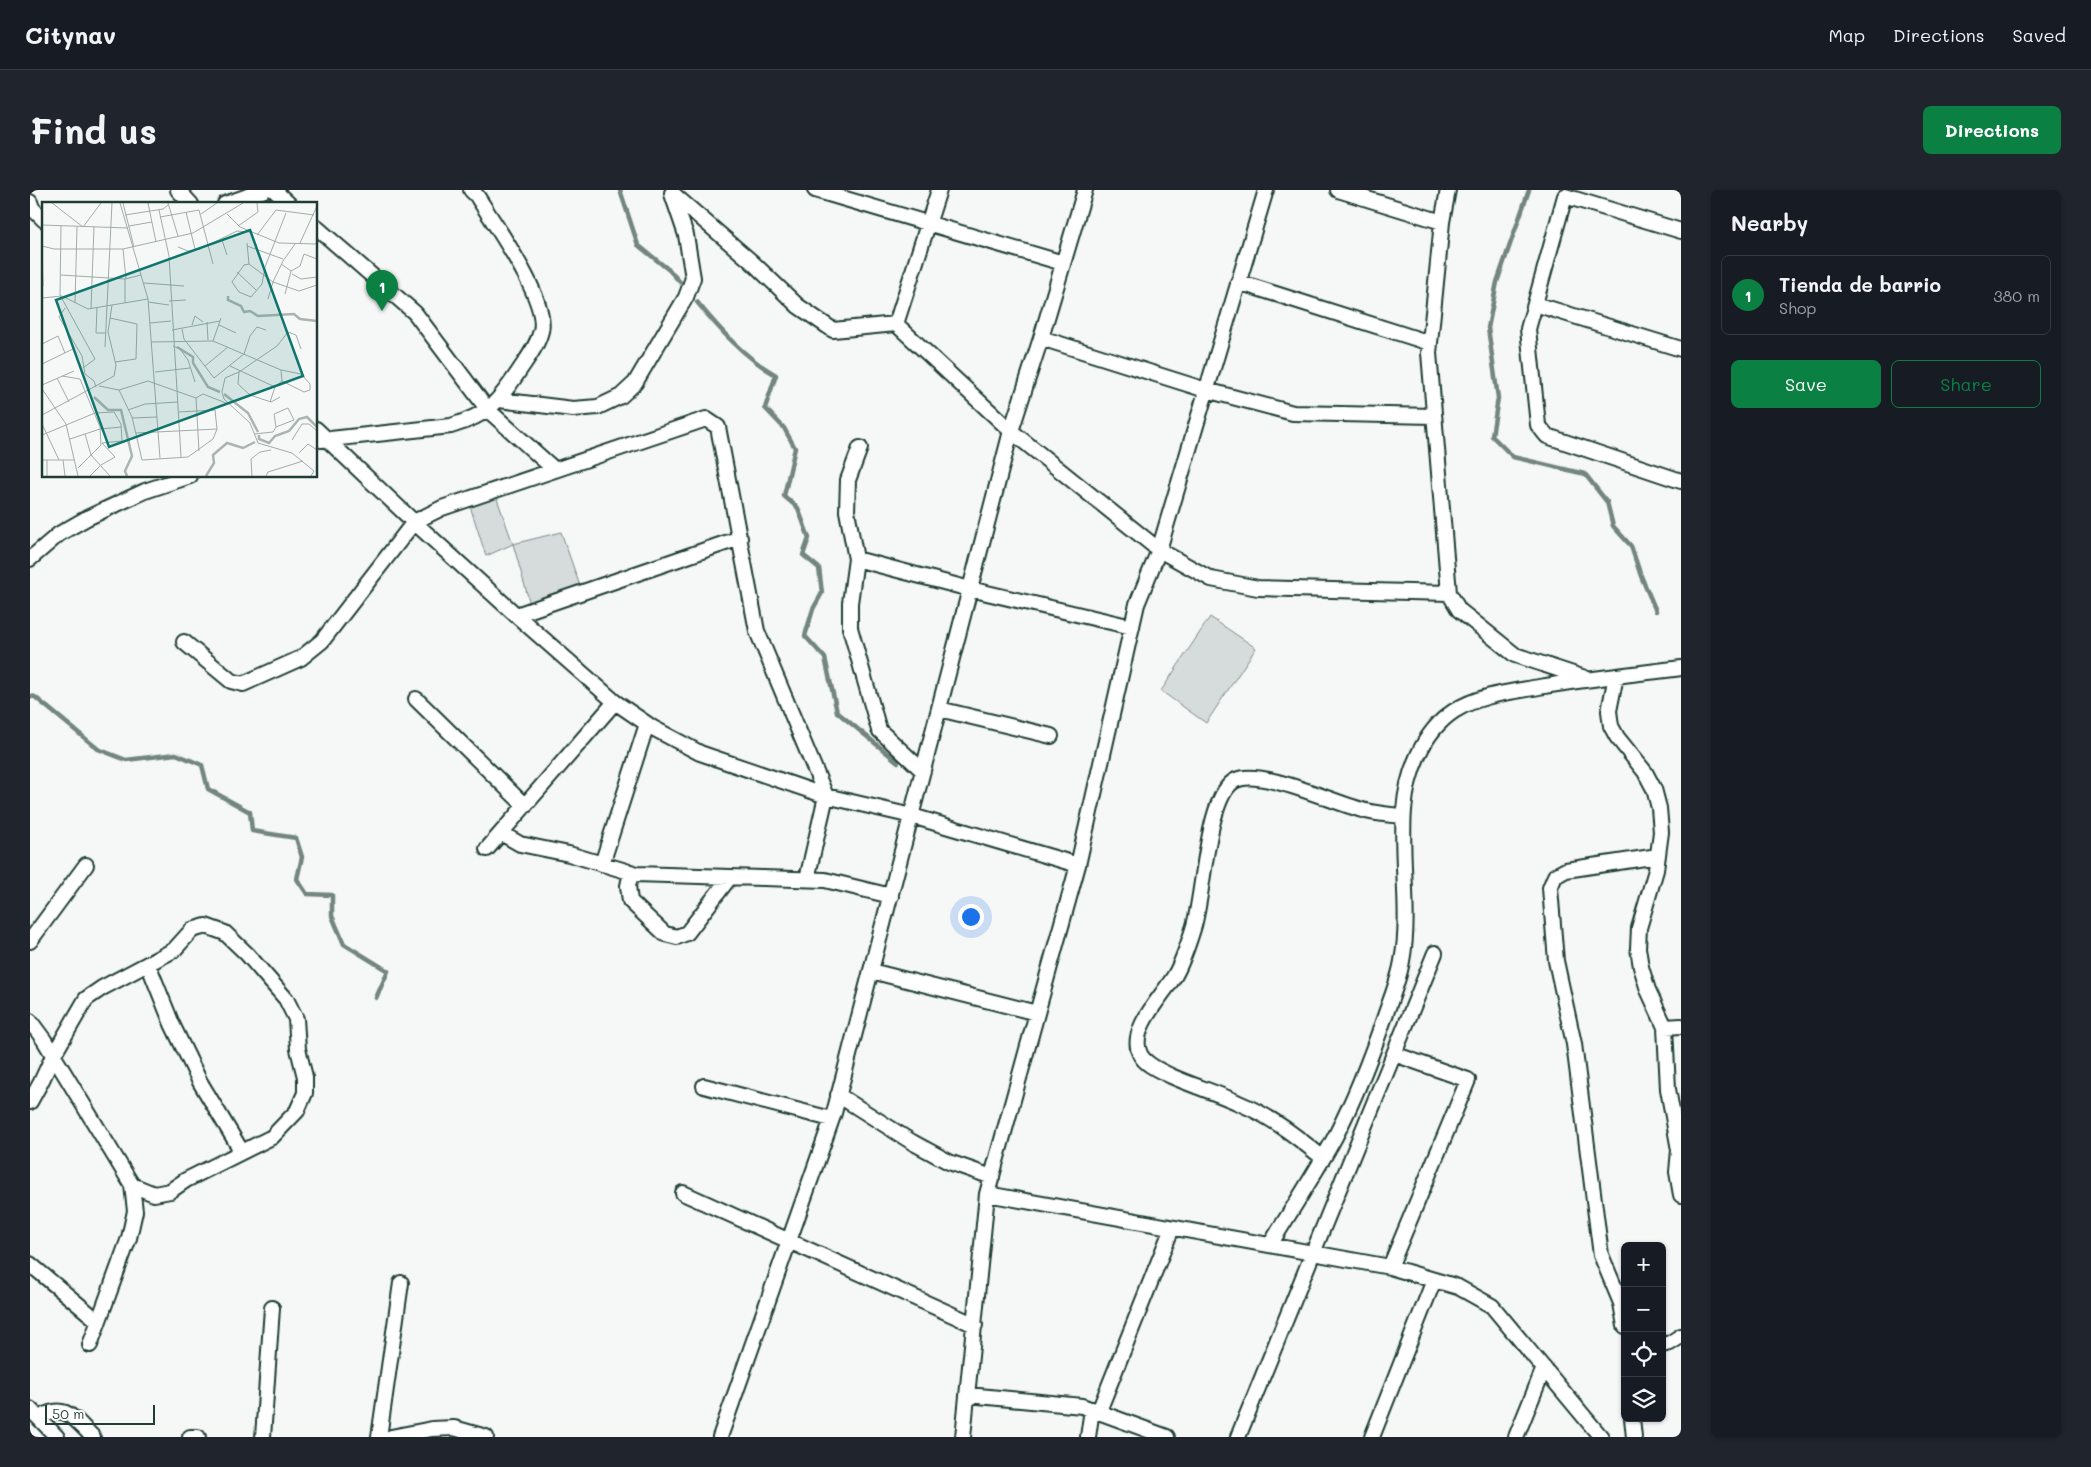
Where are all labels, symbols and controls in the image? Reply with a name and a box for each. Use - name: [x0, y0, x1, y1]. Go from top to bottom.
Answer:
- text: Citynav: [25, 19, 116, 50]
- text: Map: [1828, 23, 1865, 47]
- text: Directions: [1893, 23, 1985, 47]
- text: Saved: [2013, 23, 2066, 47]
- button: Directions: [1923, 106, 2061, 154]
- text: Find us: [30, 107, 157, 153]
- inset map: [42, 202, 318, 478]
- text: Nearby: [1731, 209, 1808, 236]
- pin: 1: [366, 270, 398, 311]
- text: Tienda de barrio: [1779, 272, 1941, 297]
- text: 1: [1744, 285, 1752, 306]
- text: 380 m: [1993, 285, 2040, 306]
- text: Shop: [1779, 297, 1816, 318]
- button: Save: [1731, 360, 1881, 408]
- button: Share: [1891, 360, 2041, 408]
- your location: [958, 904, 984, 930]
- map controls: [1621, 1242, 1666, 1422]
- button: +: [1621, 1242, 1666, 1287]
- button: −: [1621, 1287, 1666, 1332]
- button: locate: [1621, 1332, 1666, 1377]
- button: layers: [1621, 1377, 1666, 1422]
- scale bar: [45, 1402, 155, 1425]
- text: 50 m: [52, 1404, 84, 1423]

